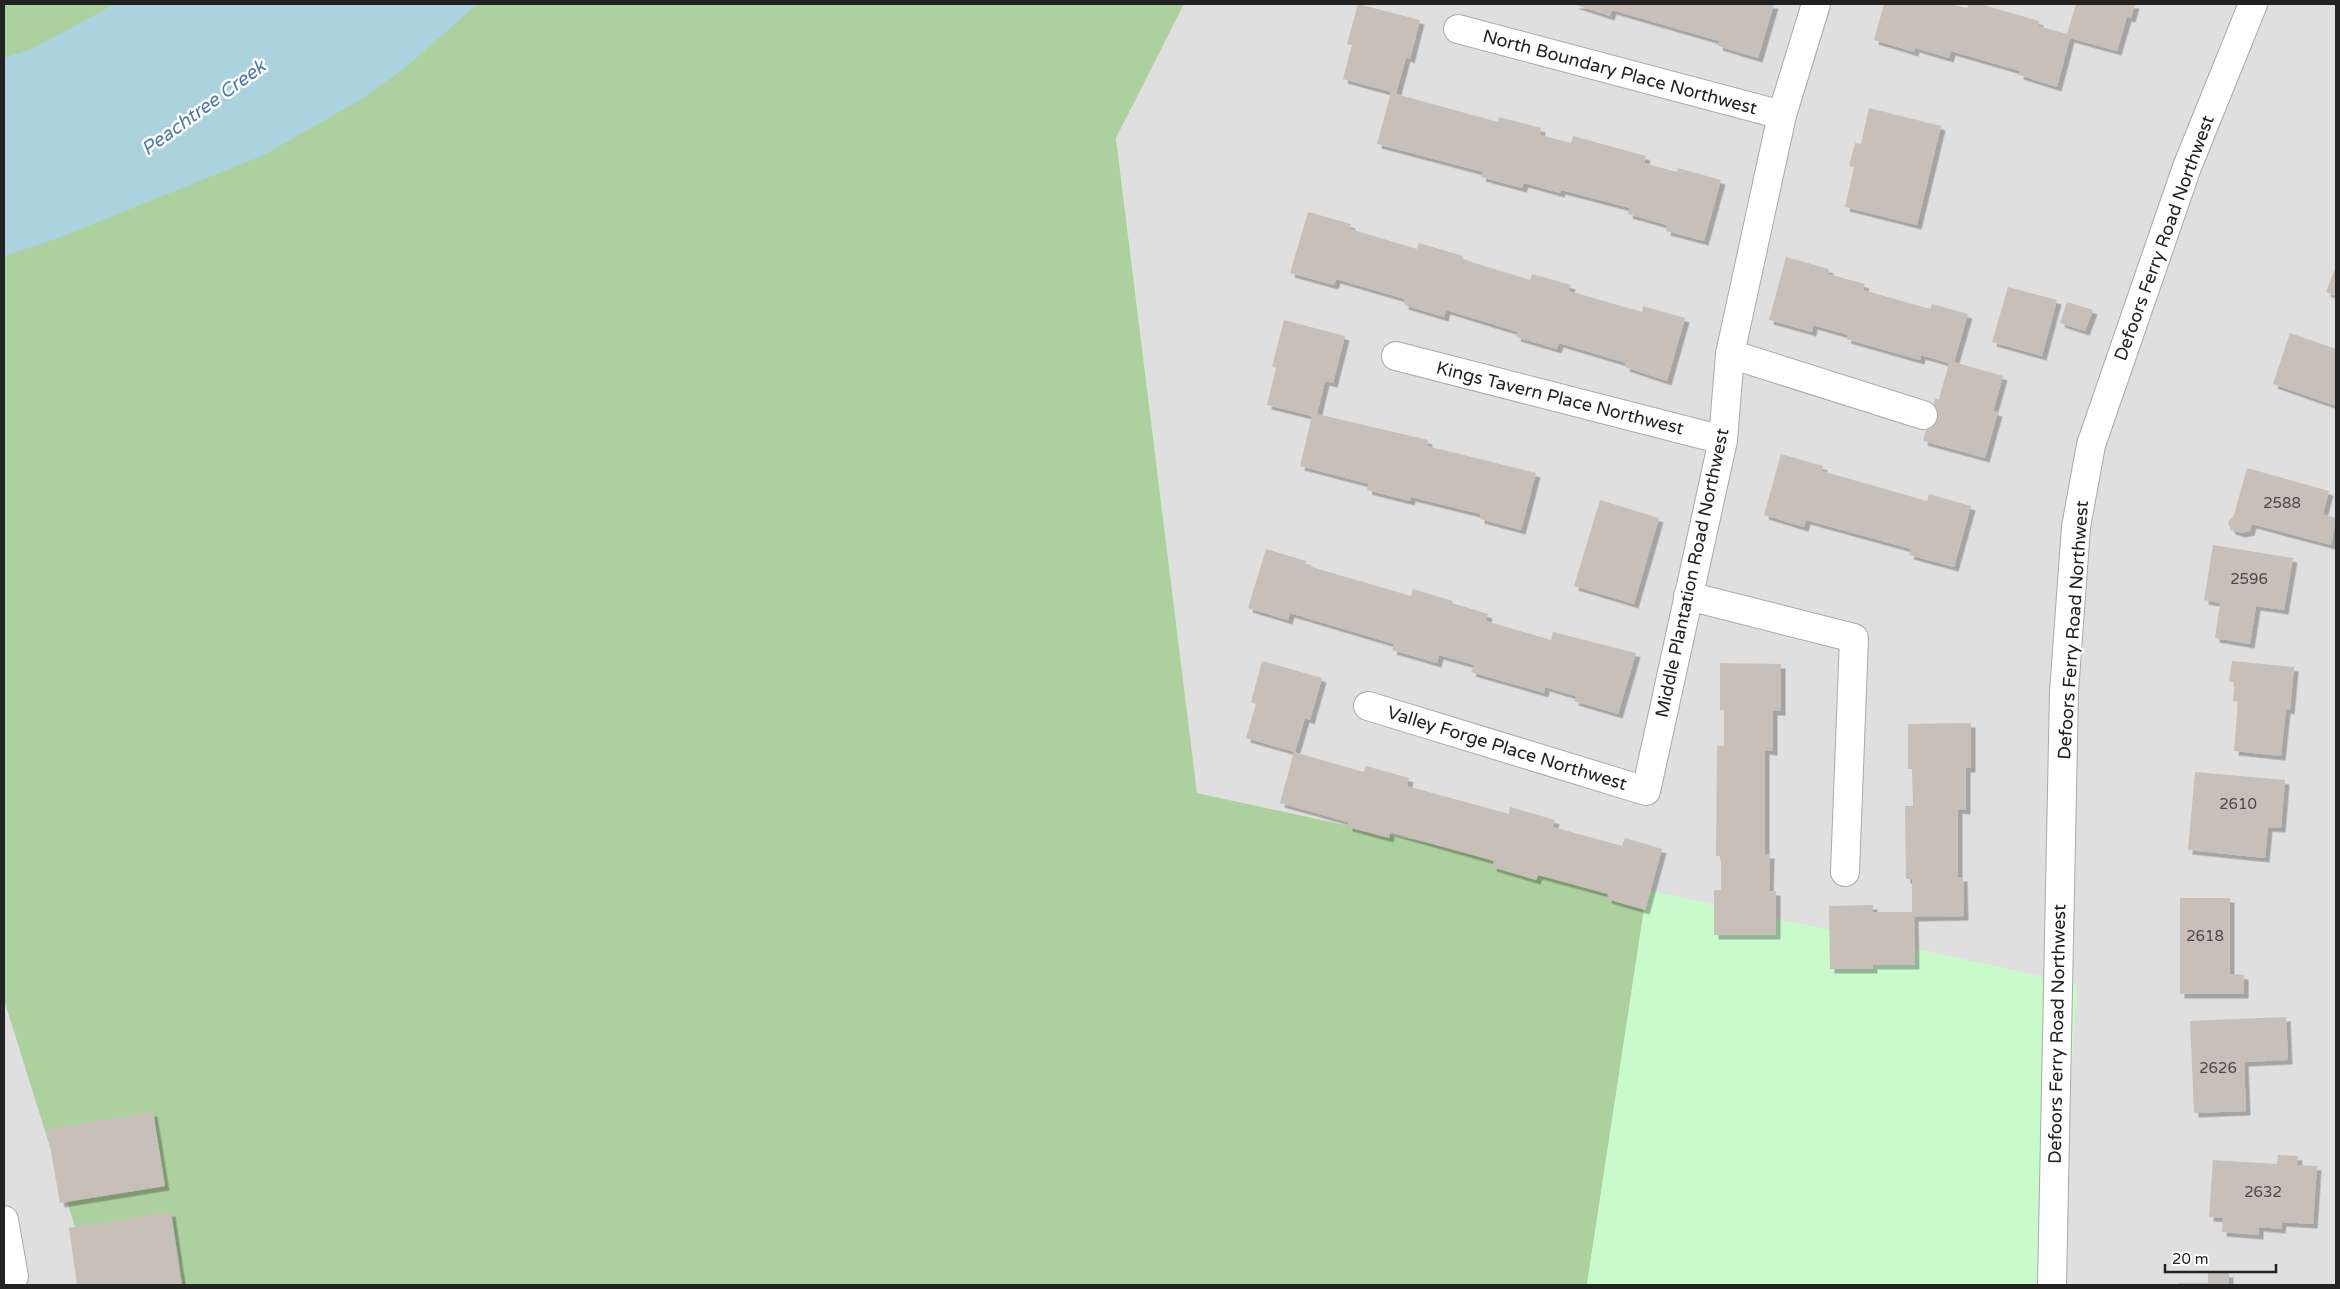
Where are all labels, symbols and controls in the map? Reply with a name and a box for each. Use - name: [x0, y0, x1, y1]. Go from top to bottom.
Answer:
- street label: North Boundary Place Northwest: [1480, 25, 1760, 119]
- water label: Peachtree Creek: [137, 54, 271, 160]
- street label: Defoors Ferry Road Northwest: [2109, 112, 2219, 364]
- street label: Kings Tavern Place Northwest: [1434, 357, 1686, 439]
- street label: Middle Plantation Road Northwest: [1651, 426, 1733, 720]
- house number: 2588: [2263, 494, 2301, 512]
- street label: Defoors Ferry Road Northwest: [2053, 500, 2093, 760]
- house number: 2596: [2230, 570, 2268, 588]
- street label: Valley Forge Place Northwest: [1384, 701, 1630, 795]
- house number: 2610: [2219, 795, 2257, 813]
- street label: Defoors Ferry Road Northwest: [2044, 904, 2070, 1164]
- house number: 2618: [2186, 927, 2224, 945]
- house number: 2626: [2199, 1059, 2237, 1077]
- house number: 2632: [2244, 1183, 2282, 1201]
- scale bar: [2165, 1242, 2276, 1274]
- text: 20 m: [2172, 1250, 2209, 1268]

